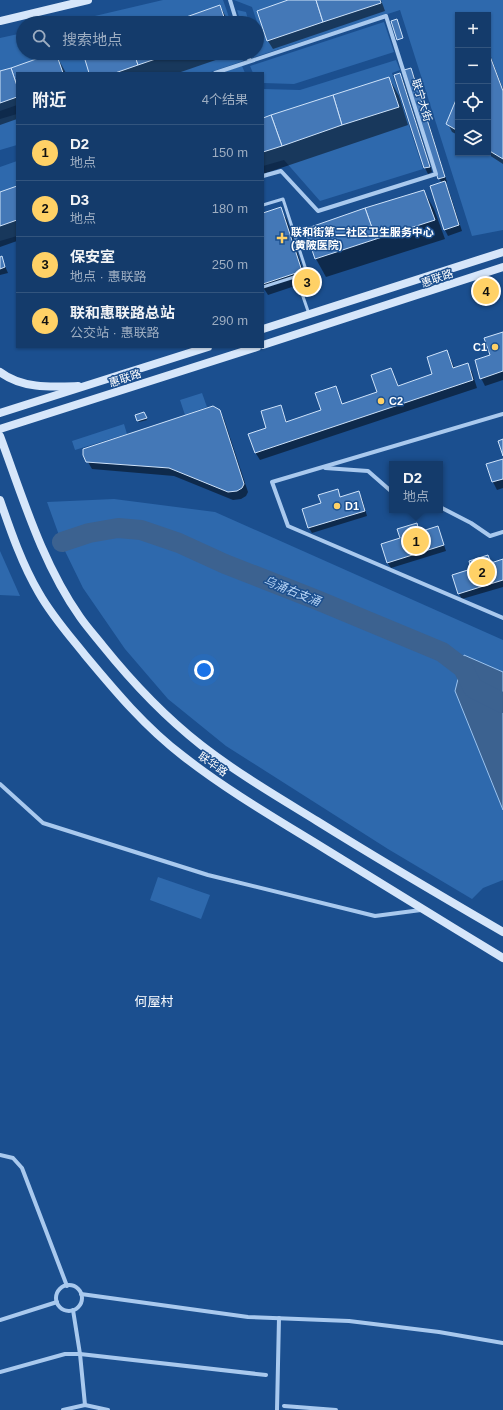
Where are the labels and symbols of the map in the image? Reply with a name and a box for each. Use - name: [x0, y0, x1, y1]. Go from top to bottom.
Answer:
- street label: 联宁大街: [410, 77, 434, 123]
- place label: 联和街第二社区卫生服务中心 (黄陂医院): [291, 226, 434, 251]
- marker: 联和街第二社区卫生服务中心 (黄陂医院): [276, 232, 288, 244]
- pin: 3: [294, 267, 320, 297]
- street label: 惠联路: [419, 267, 455, 289]
- pin: 4: [473, 276, 499, 306]
- place label: C1: [473, 341, 487, 353]
- marker: C1: [490, 342, 500, 352]
- street label: 惠联路: [107, 367, 143, 389]
- place label: C2: [389, 395, 403, 407]
- marker: C2: [376, 396, 386, 406]
- place label: D1: [345, 500, 359, 512]
- marker: D1: [332, 501, 342, 511]
- pin: 1: [403, 526, 429, 556]
- pin: 2: [469, 557, 495, 587]
- water label: 乌涌右支涌: [262, 573, 324, 609]
- your location: [194, 660, 214, 680]
- street label: 联华路: [196, 750, 230, 778]
- district label: 何屋村: [134, 994, 174, 1009]

